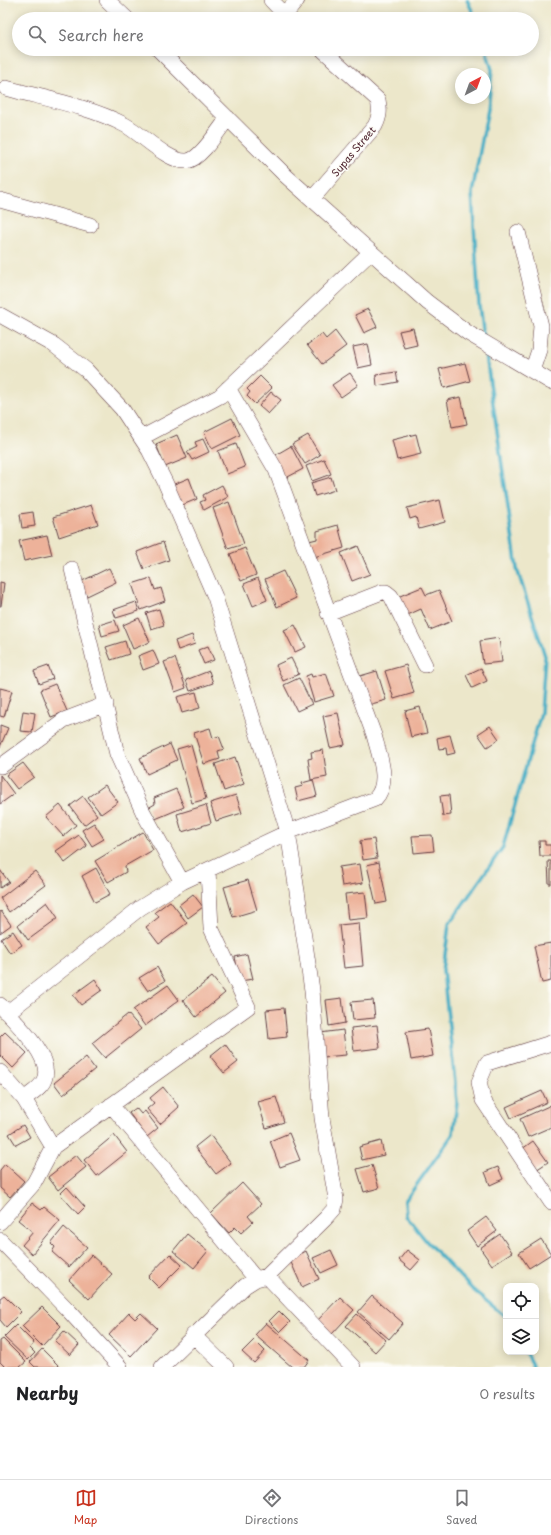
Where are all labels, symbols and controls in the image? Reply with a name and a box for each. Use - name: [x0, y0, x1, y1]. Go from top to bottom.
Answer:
- search box: [12, 12, 539, 56]
- icon: search: [26, 23, 48, 45]
- text: Search here: [58, 23, 144, 46]
- north arrow: [455, 68, 491, 104]
- street label: Supas Street: [327, 123, 379, 179]
- map controls: [503, 1283, 539, 1355]
- button: locate: [503, 1283, 539, 1319]
- button: layers: [503, 1319, 539, 1355]
- text: Nearby: [16, 1380, 78, 1406]
- text: 0 results: [480, 1384, 535, 1403]
- tab: Map: [74, 1487, 97, 1528]
- tab: Directions: [245, 1487, 298, 1528]
- tab: Saved: [446, 1487, 477, 1528]

